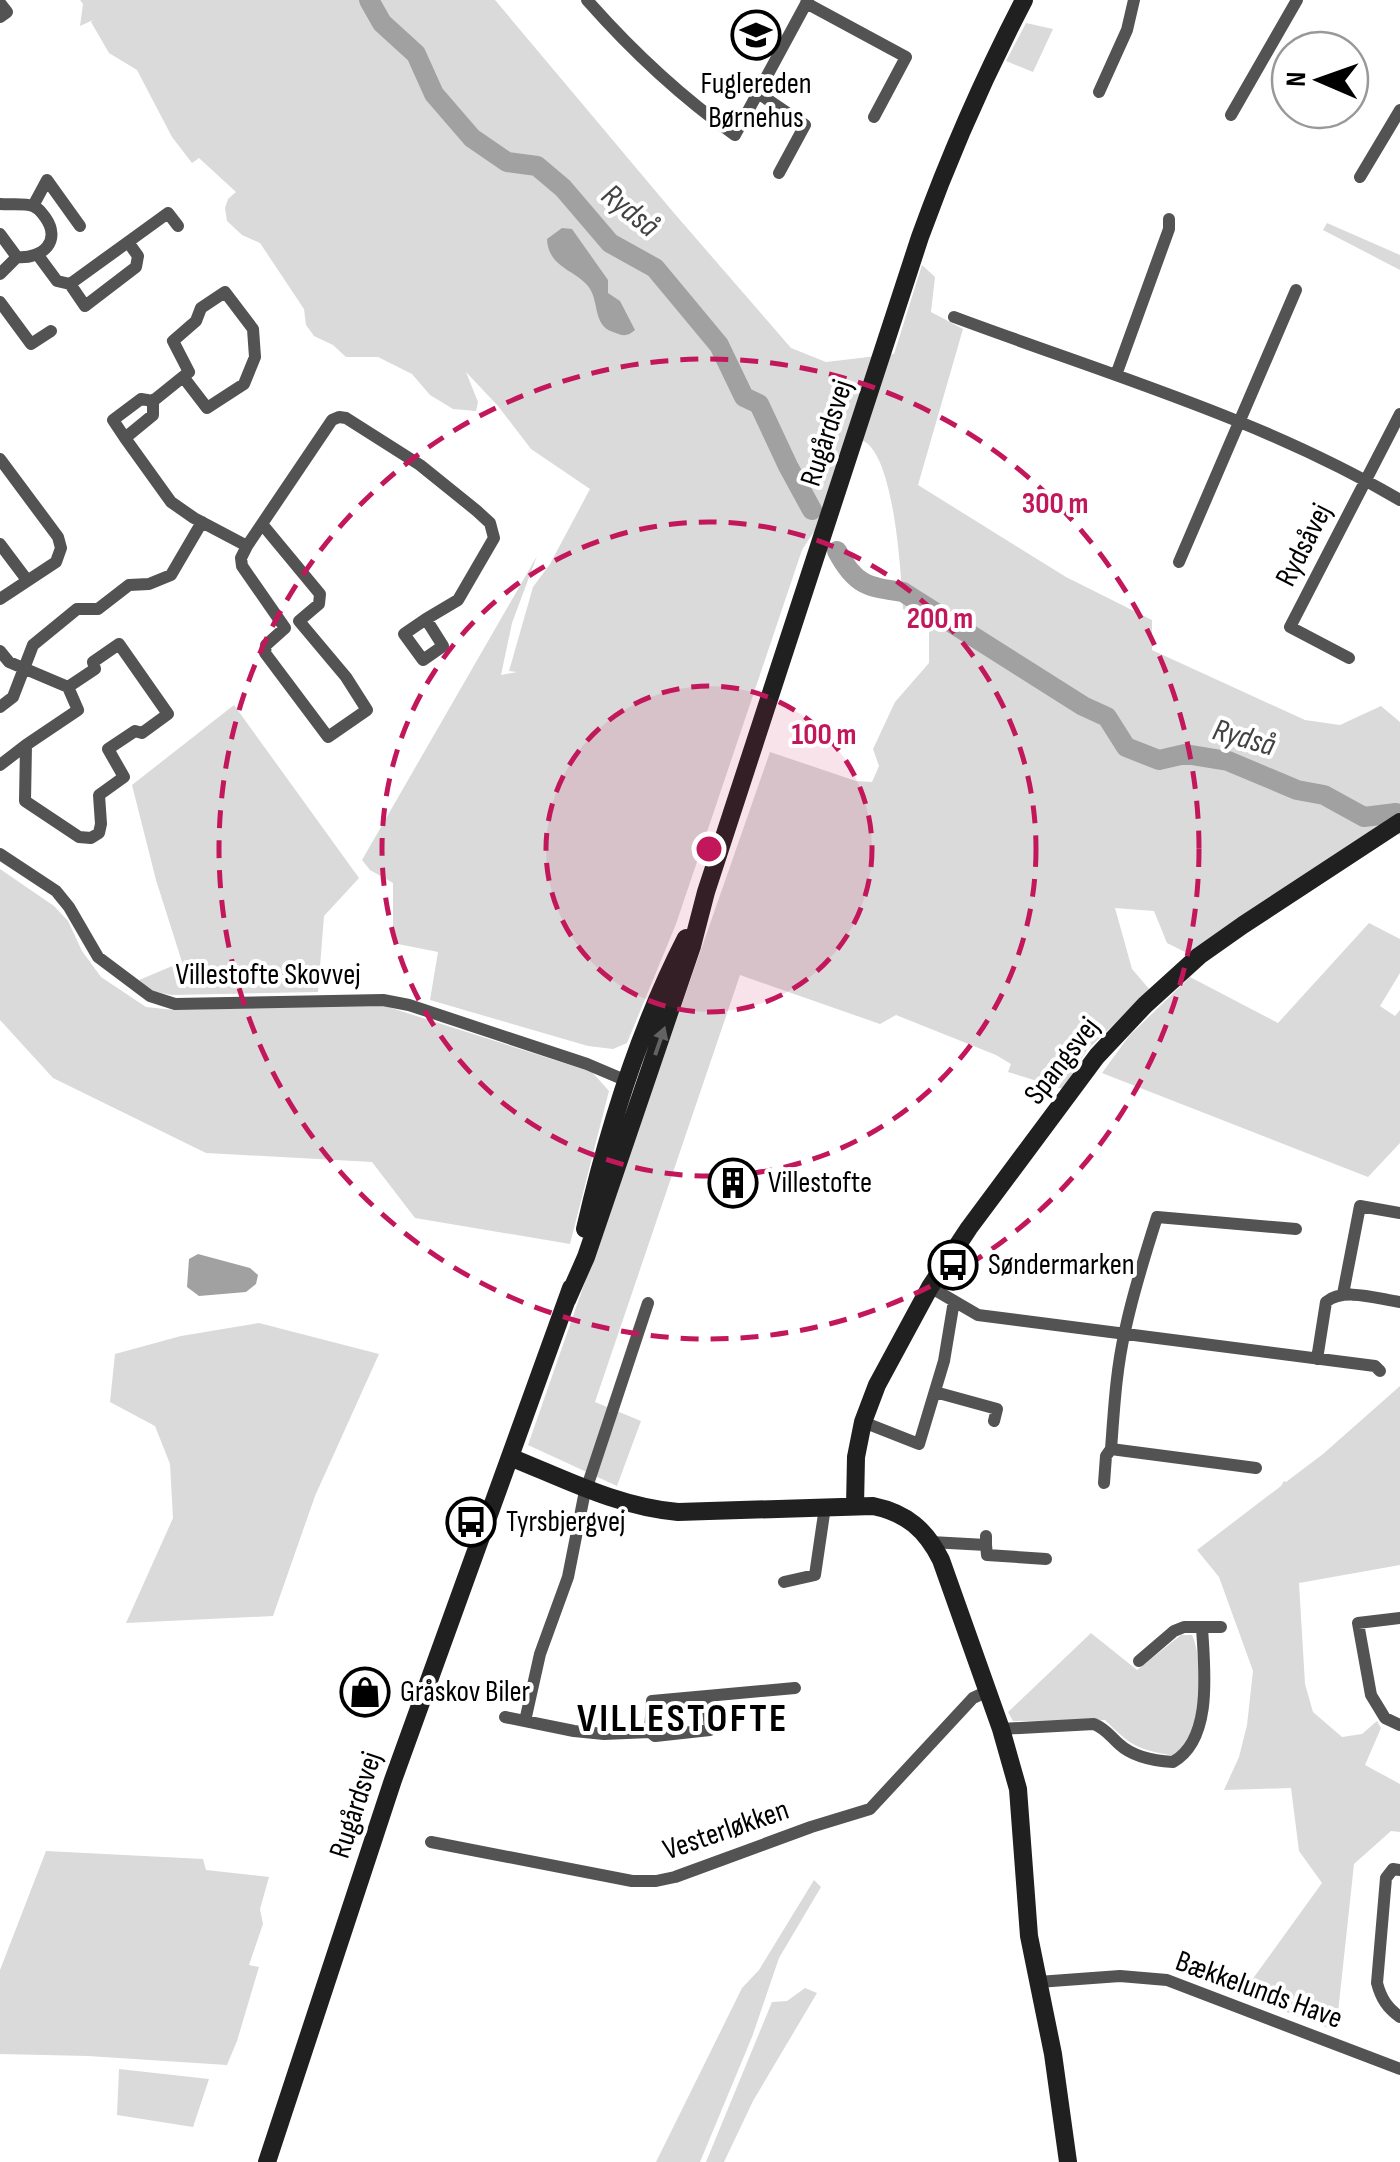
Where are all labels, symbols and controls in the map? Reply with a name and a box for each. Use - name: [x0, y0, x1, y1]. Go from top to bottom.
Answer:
- school or university icon: Fuglereden Børnehus: [730, 9, 782, 61]
- north arrow: [1270, 30, 1370, 130]
- place label: Fuglereden Børnehus: [700, 66, 812, 136]
- text: N: [1280, 71, 1313, 87]
- water label: Rydså: [593, 176, 667, 246]
- street label: Rugårdsvej: [793, 375, 861, 491]
- text: 300 m: [1022, 486, 1088, 522]
- street label: Rydsåvej: [1268, 498, 1340, 592]
- text: 200 m: [907, 601, 973, 637]
- water label: Rydså: [1208, 711, 1280, 765]
- text: 100 m: [792, 717, 856, 753]
- centre of rings: [691, 831, 727, 867]
- street label: Villestofte Skovvej: [175, 957, 361, 993]
- street label: Spangsvej: [1017, 1010, 1107, 1112]
- one-way arrow: [653, 1025, 668, 1055]
- building icon: Villestofte: [707, 1157, 759, 1209]
- place label: Villestofte: [768, 1165, 872, 1201]
- bus stop icon: Søndermarken: [927, 1239, 979, 1291]
- place label: Søndermarken: [988, 1247, 1135, 1283]
- bus stop icon: Tyrsbjergvej: [445, 1496, 497, 1548]
- place label: Tyrsbjergvej: [506, 1504, 625, 1540]
- shop icon: Gråskov Biler: [339, 1666, 391, 1718]
- place label: Gråskov Biler: [400, 1674, 531, 1710]
- district label: VILLESTOFTE: [577, 1695, 789, 1743]
- street label: Rugårdsvej: [322, 1747, 390, 1863]
- street label: Vesterløkken: [659, 1792, 793, 1868]
- street label: Bækkelunds Have: [1171, 1943, 1347, 2037]

